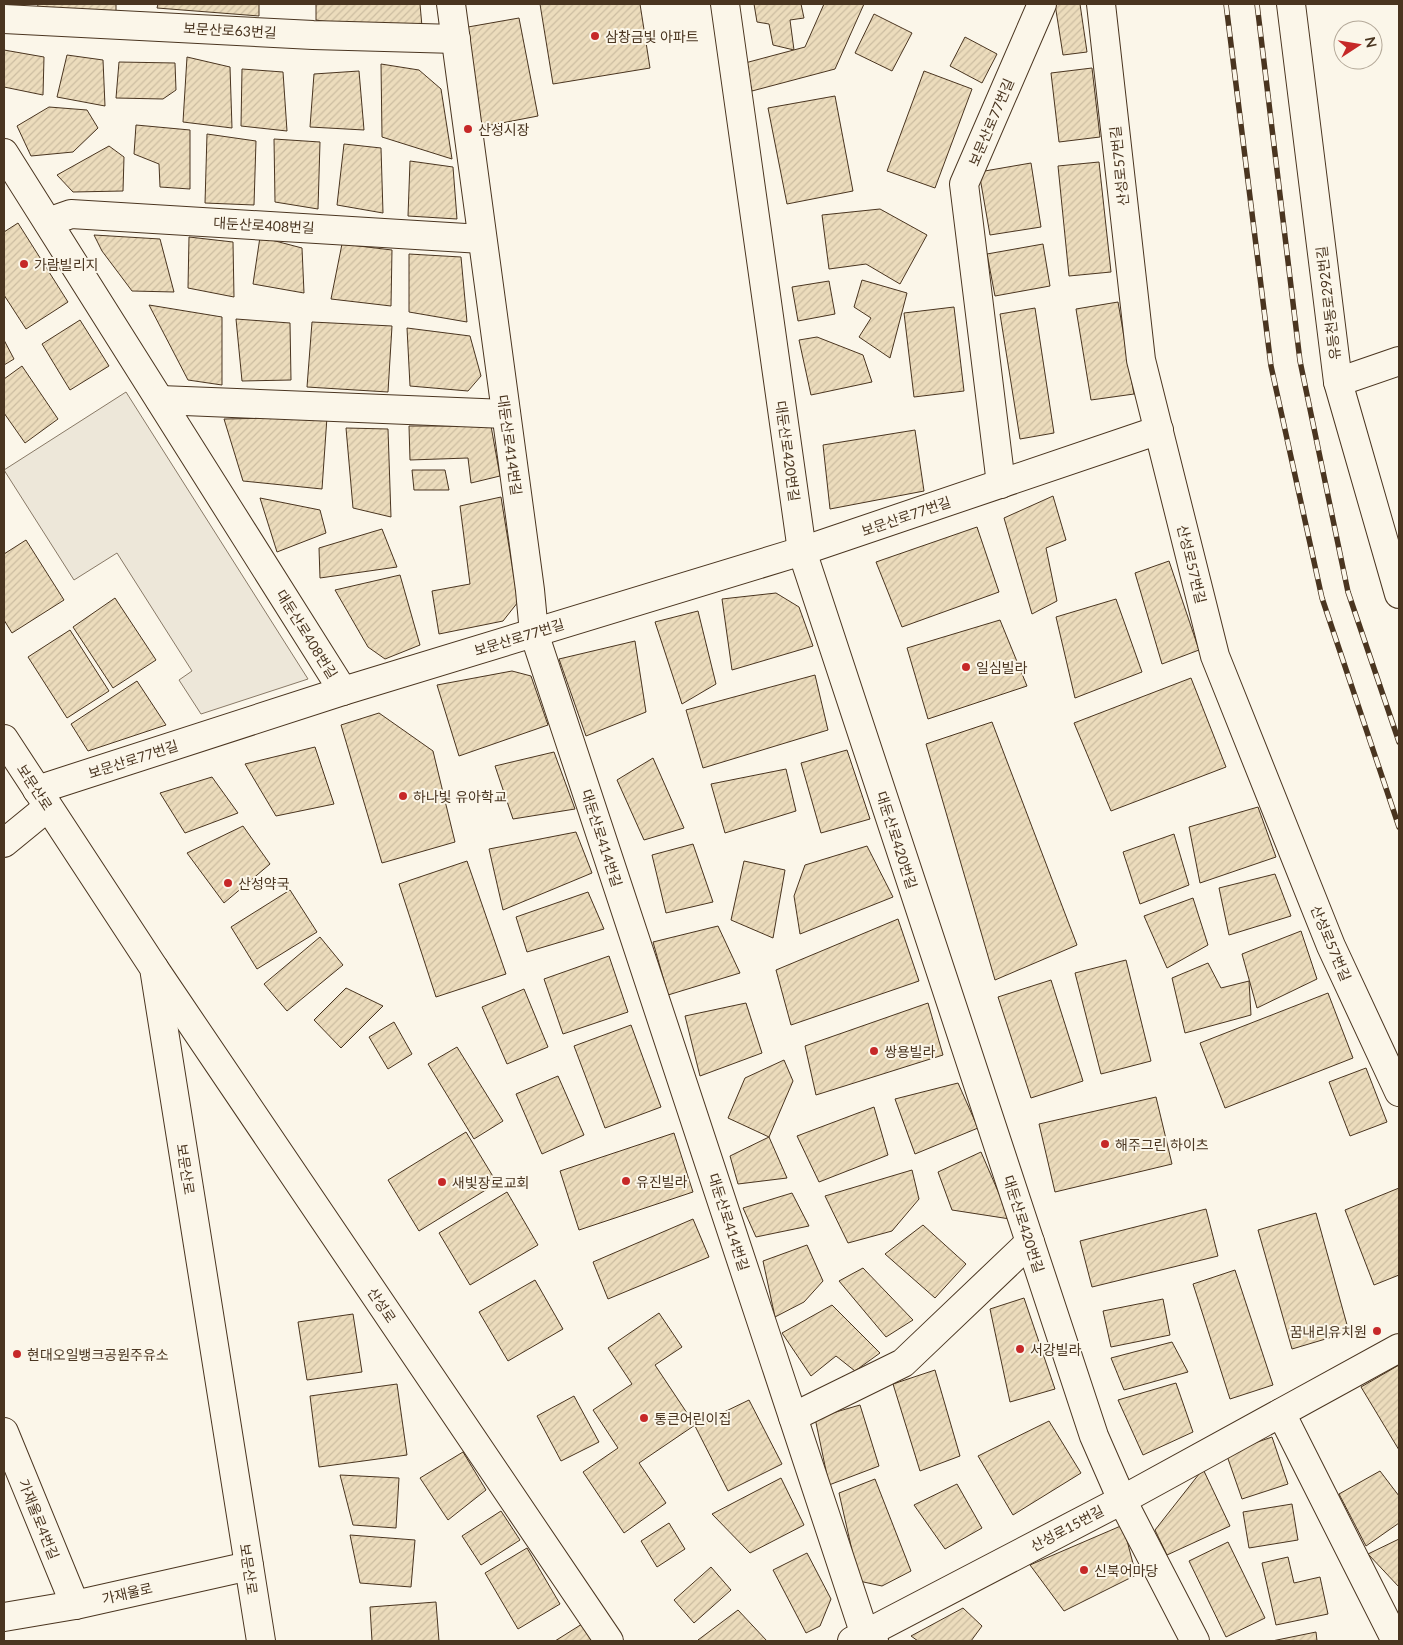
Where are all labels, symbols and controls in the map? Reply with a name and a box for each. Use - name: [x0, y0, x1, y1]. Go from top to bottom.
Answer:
- street label: 보문산로63번길: [183, 19, 277, 41]
- north arrow: [1333, 20, 1383, 70]
- place label: 삼창금빛 아파트: [605, 28, 699, 45]
- marker: 삼창금빛 아파트: [589, 30, 601, 42]
- text: N: [1362, 35, 1381, 49]
- street label: 보문산로77번길: [965, 76, 1017, 168]
- place label: 산성시장: [478, 121, 530, 138]
- marker: 산성시장: [462, 123, 474, 135]
- street label: 산성로57번길: [1106, 125, 1132, 207]
- street label: 대둔산로408번길: [213, 214, 315, 236]
- street label: 유등천동로292번길: [1313, 245, 1343, 361]
- place label: 가람빌리지: [34, 256, 98, 273]
- marker: 가람빌리지: [18, 258, 30, 270]
- street label: 대둔산로414번길: [495, 393, 525, 497]
- street label: 대둔산로420번길: [773, 399, 803, 503]
- street label: 보문산로77번길: [859, 493, 953, 539]
- street label: 산성로57번길: [1174, 523, 1210, 605]
- street label: 대둔산로408번길: [273, 586, 341, 682]
- street label: 보문산로77번길: [472, 615, 566, 659]
- place label: 일심빌라: [976, 659, 1028, 676]
- marker: 일심빌라: [960, 661, 972, 673]
- street label: 보문산로77번길: [86, 736, 180, 782]
- street label: 보문산로: [14, 761, 56, 813]
- street label: 대둔산로414번길: [578, 787, 626, 889]
- place label: 하나빛 유아학교: [413, 788, 507, 805]
- street label: 대둔산로420번길: [873, 789, 921, 891]
- marker: 하나빛 유아학교: [397, 790, 409, 802]
- place label: 산성약국: [238, 875, 290, 892]
- marker: 산성약국: [222, 877, 234, 889]
- street label: 산성로57번길: [1307, 903, 1355, 983]
- place label: 쌍용빌라: [884, 1043, 936, 1060]
- marker: 쌍용빌라: [868, 1045, 880, 1057]
- place label: 해주그린 하이츠: [1115, 1136, 1209, 1153]
- marker: 해주그린 하이츠: [1099, 1138, 1111, 1150]
- street label: 보문산로: [174, 1142, 198, 1196]
- street label: 대둔산로414번길: [705, 1171, 753, 1273]
- place label: 유진빌라: [636, 1173, 688, 1190]
- street label: 대둔산로420번길: [1000, 1173, 1048, 1275]
- place label: 새빛장로교회: [452, 1174, 529, 1191]
- marker: 유진빌라: [620, 1175, 632, 1187]
- marker: 새빛장로교회: [436, 1176, 448, 1188]
- street label: 산성로: [364, 1284, 400, 1326]
- place label: 꿈내리유치원: [1290, 1323, 1367, 1340]
- marker: 꿈내리유치원: [1371, 1325, 1383, 1337]
- place label: 서강빌라: [1030, 1341, 1082, 1358]
- marker: 서강빌라: [1014, 1343, 1026, 1355]
- place label: 현대오일뱅크공원주유소: [27, 1346, 169, 1363]
- marker: 현대오일뱅크공원주유소: [11, 1348, 23, 1360]
- place label: 통큰어린이집: [654, 1410, 731, 1427]
- marker: 통큰어린이집: [638, 1412, 650, 1424]
- street label: 가재울로4번길: [15, 1476, 63, 1562]
- street label: 산성로15번길: [1027, 1502, 1107, 1554]
- street label: 보문산로: [237, 1542, 261, 1596]
- place label: 신북어마당: [1094, 1562, 1159, 1579]
- marker: 신북어마당: [1078, 1564, 1090, 1576]
- street label: 가재울로: [100, 1579, 154, 1607]

